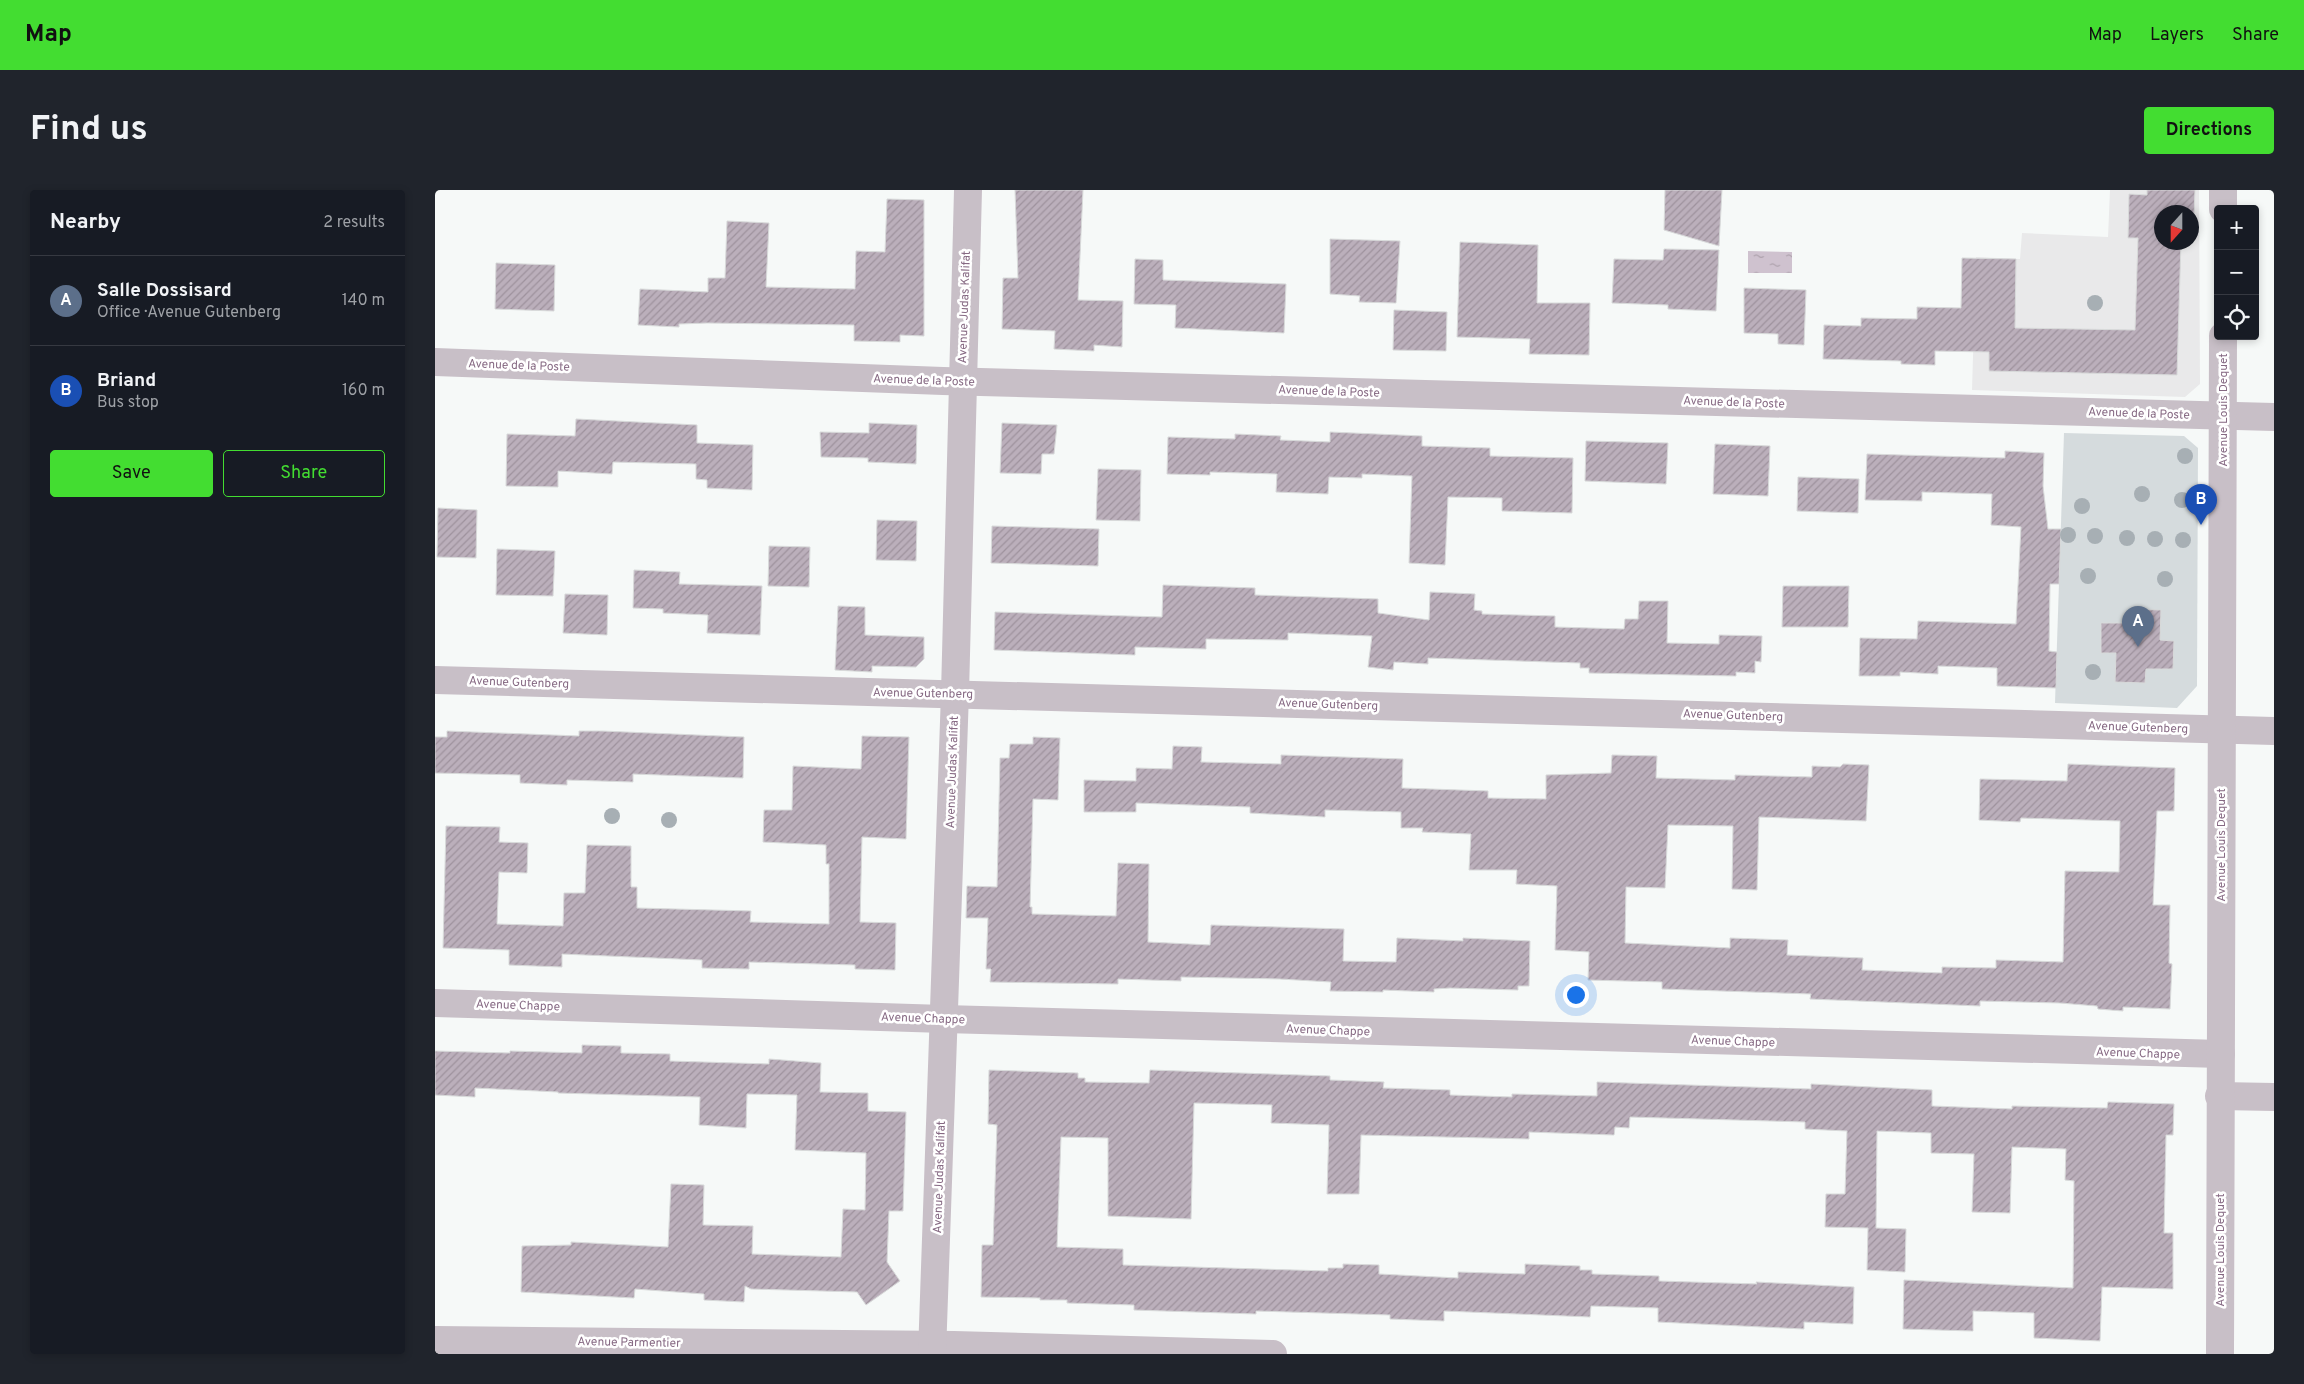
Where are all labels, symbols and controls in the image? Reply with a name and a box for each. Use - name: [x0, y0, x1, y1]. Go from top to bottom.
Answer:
- text: Map: [25, 20, 72, 50]
- text: Map: [2088, 24, 2122, 47]
- text: Layers: [2150, 24, 2204, 47]
- text: Share: [2232, 24, 2279, 47]
- button: Directions: [2144, 107, 2274, 154]
- text: Find us: [30, 108, 148, 152]
- north arrow: [2154, 205, 2199, 250]
- map controls: [2214, 205, 2259, 340]
- button: +: [2214, 205, 2259, 250]
- text: Nearby: [50, 209, 121, 236]
- text: 2 results: [323, 213, 385, 233]
- button: −: [2214, 250, 2259, 295]
- street label: Avenue Judas Kalifat: [955, 251, 975, 364]
- text: Salle Dossisard: [97, 279, 232, 303]
- text: A: [60, 291, 72, 311]
- text: 140 m: [342, 291, 385, 311]
- button: locate: [2214, 295, 2259, 340]
- text: Office · Avenue Gutenberg: [97, 303, 281, 323]
- street label: Avenue Louis Dequet: [2216, 353, 2232, 467]
- street label: Avenue de la Poste: [468, 356, 570, 376]
- text: Briand: [97, 369, 156, 393]
- street label: Avenue de la Poste: [873, 371, 975, 391]
- text: B: [60, 381, 72, 401]
- text: 160 m: [342, 381, 385, 401]
- street label: Avenue de la Poste: [1278, 382, 1380, 402]
- text: Bus stop: [97, 393, 159, 413]
- street label: Avenue de la Poste: [1683, 393, 1785, 413]
- street label: Avenue de la Poste: [2088, 404, 2190, 424]
- button: Save: [50, 450, 213, 497]
- button: Share: [223, 450, 385, 497]
- pin: B: [2185, 484, 2217, 525]
- pin: A: [2122, 606, 2154, 647]
- street label: Avenue Gutenberg: [469, 673, 569, 693]
- street label: Avenue Gutenberg: [873, 685, 973, 703]
- street label: Avenue Gutenberg: [1278, 695, 1378, 715]
- street label: Avenue Gutenberg: [1683, 706, 1783, 726]
- street label: Avenue Judas Kalifat: [943, 716, 963, 829]
- street label: Avenue Gutenberg: [2088, 718, 2188, 738]
- street label: Avenue Louis Dequet: [2214, 788, 2230, 902]
- your location: [1563, 982, 1589, 1008]
- street label: Avenue Chappe: [476, 997, 560, 1015]
- street label: Avenue Chappe: [881, 1010, 965, 1028]
- street label: Avenue Chappe: [1286, 1022, 1370, 1040]
- street label: Avenue Chappe: [1691, 1033, 1775, 1051]
- street label: Avenue Chappe: [2096, 1045, 2180, 1063]
- street label: Avenue Judas Kalifat: [930, 1121, 950, 1234]
- street label: Avenue Louis Dequet: [2213, 1193, 2229, 1307]
- street label: Avenue Parmentier: [577, 1334, 681, 1352]

